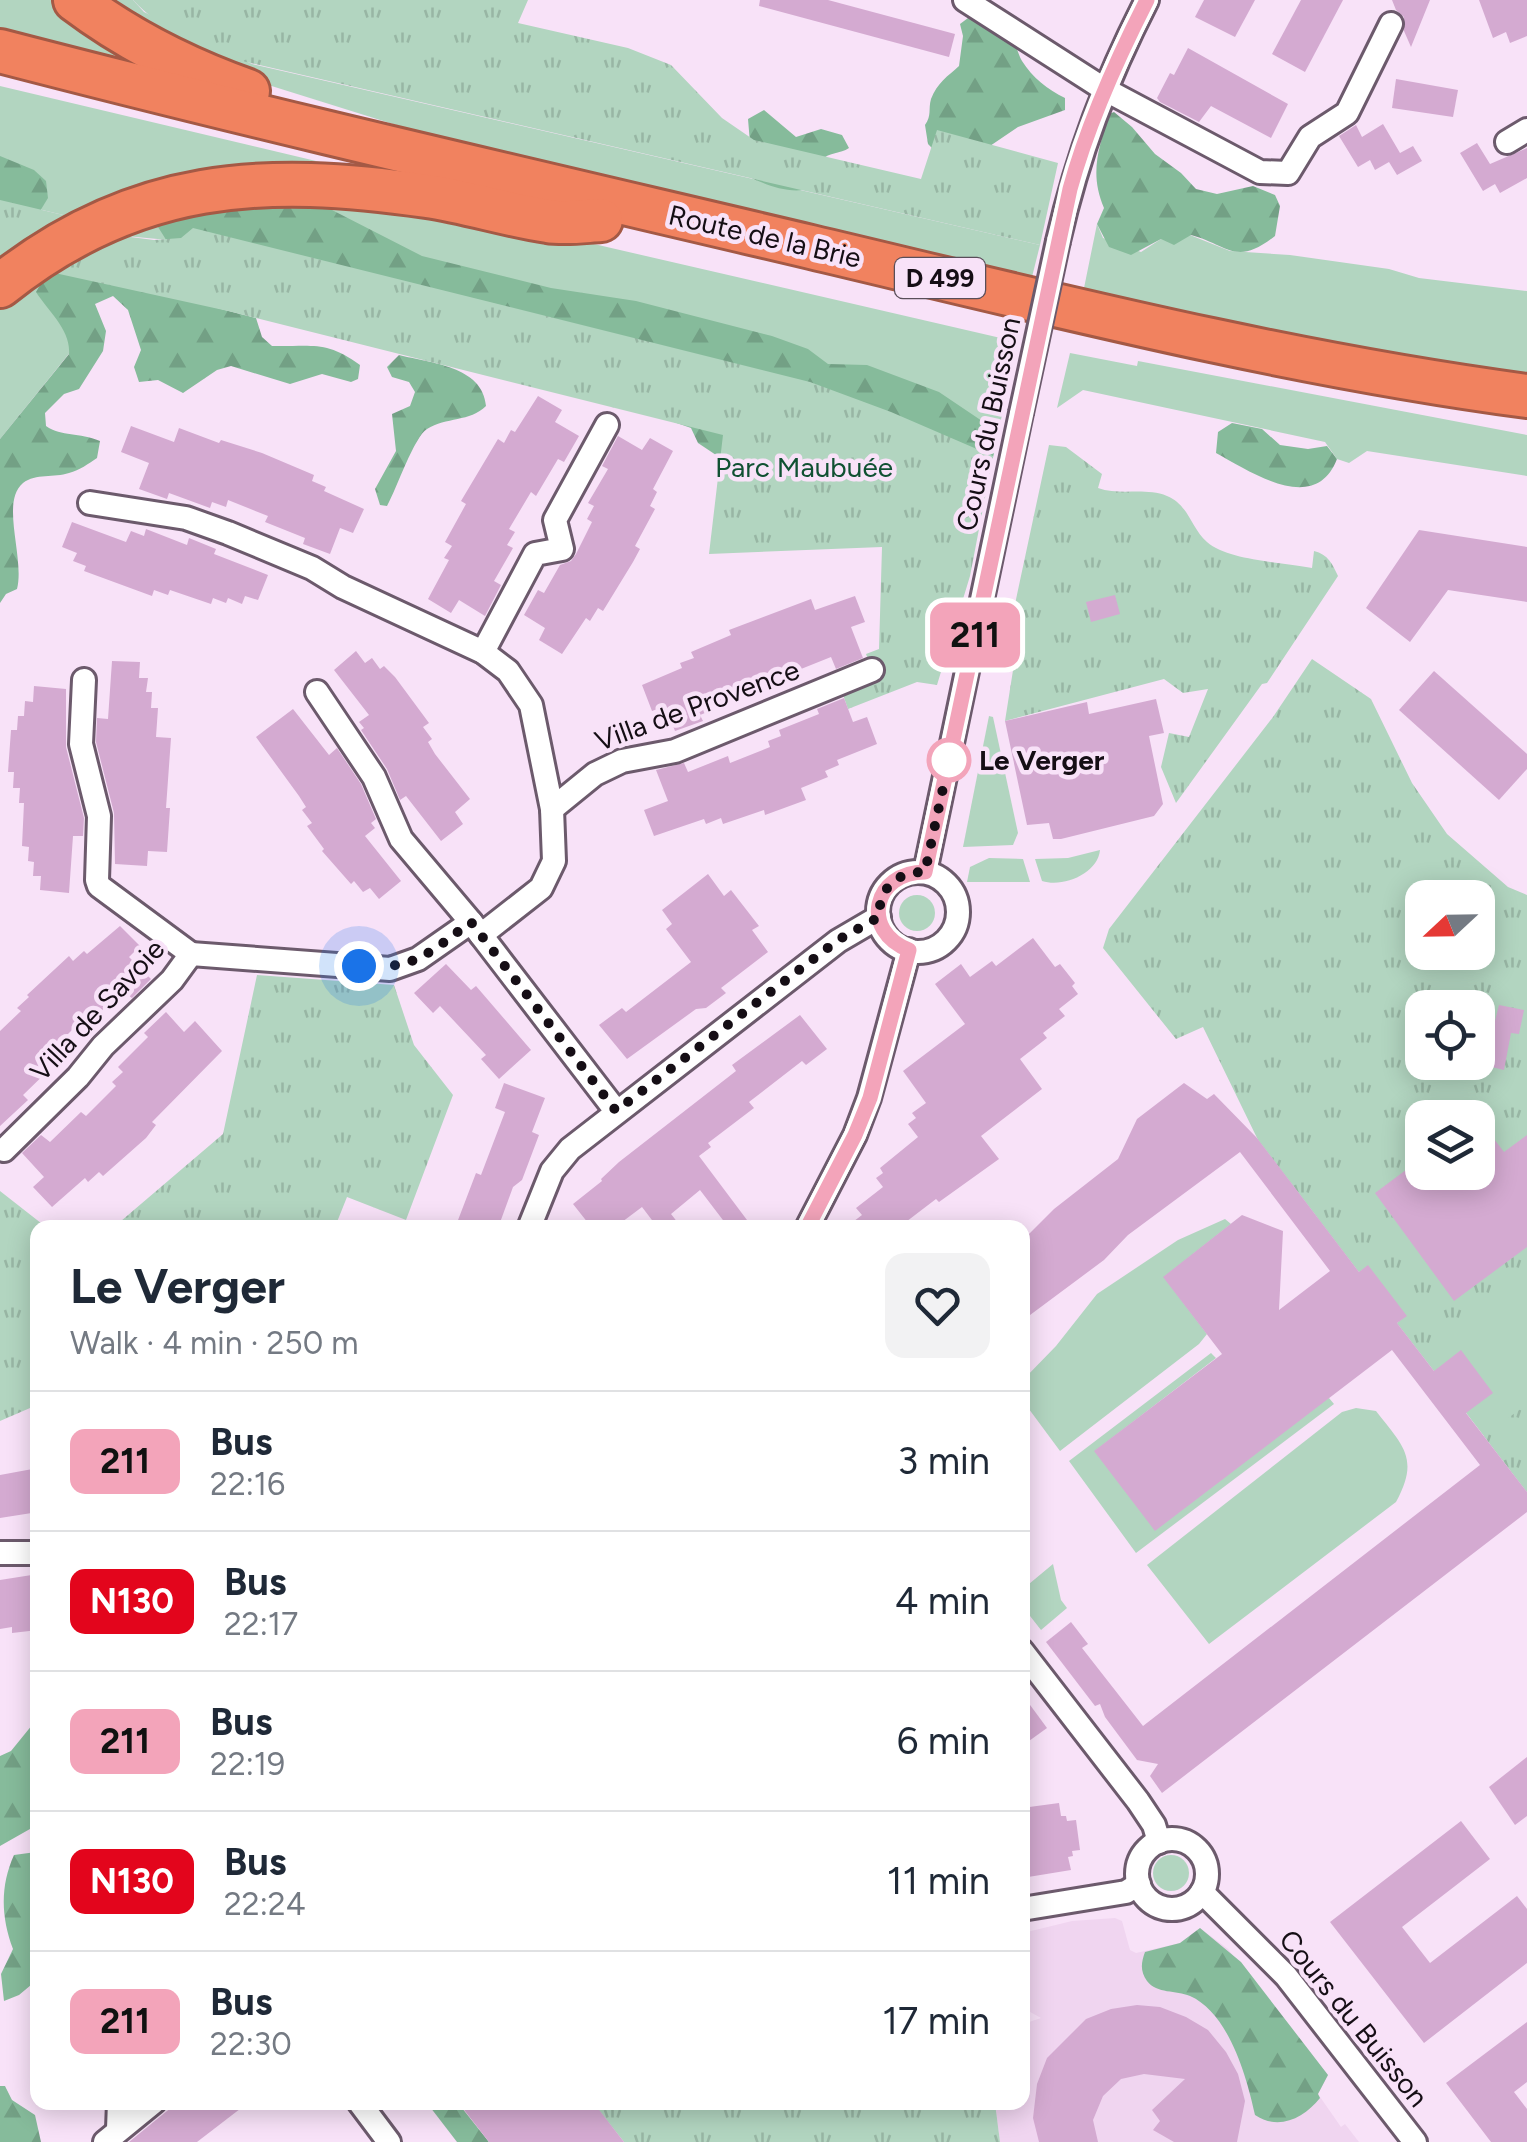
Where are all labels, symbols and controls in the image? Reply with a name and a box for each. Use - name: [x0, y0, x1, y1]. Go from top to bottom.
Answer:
- street label: Route de la Brie: [665, 197, 865, 275]
- road number: D 499: [895, 258, 985, 298]
- street label: Cours du Buisson: [949, 314, 1027, 534]
- park label: Parc Maubuée: [715, 450, 893, 484]
- line badge: 211: [918, 602, 1032, 668]
- text: 211: [950, 614, 1000, 656]
- street label: Villa de Provence: [590, 652, 804, 758]
- marker: Le Verger: [928, 739, 970, 781]
- place label: Le Verger: [979, 743, 1105, 777]
- north arrow: [1405, 880, 1495, 970]
- map controls: [1405, 880, 1495, 1190]
- street label: Villa de Savoie: [23, 932, 171, 1088]
- your location: [334, 941, 384, 991]
- button: locate: [1405, 990, 1495, 1080]
- button: layers: [1405, 1100, 1495, 1190]
- button: heart: [885, 1253, 990, 1358]
- text: Le Verger: [70, 1257, 285, 1315]
- text: Walk · 4 min · 250 m: [70, 1324, 358, 1362]
- text: Bus: [210, 1419, 273, 1465]
- text: 3 min: [898, 1438, 990, 1484]
- text: 211: [100, 1440, 150, 1482]
- text: 22:16: [210, 1465, 285, 1503]
- text: Bus: [224, 1559, 287, 1605]
- text: 4 min: [895, 1578, 990, 1624]
- text: N130: [90, 1580, 174, 1622]
- text: 22:17: [224, 1605, 298, 1643]
- text: Bus: [210, 1699, 273, 1745]
- text: 6 min: [897, 1718, 990, 1764]
- text: 211: [100, 1720, 150, 1762]
- text: 22:19: [210, 1745, 285, 1783]
- text: Bus: [224, 1839, 287, 1885]
- text: 11 min: [887, 1858, 990, 1904]
- text: N130: [90, 1860, 174, 1902]
- text: 22:24: [224, 1885, 306, 1923]
- street label: Cours du Buisson: [1272, 1923, 1436, 2113]
- text: Bus: [210, 1979, 273, 2025]
- text: 17 min: [882, 1998, 990, 2044]
- text: 211: [100, 2000, 150, 2042]
- text: 22:30: [210, 2025, 292, 2063]

